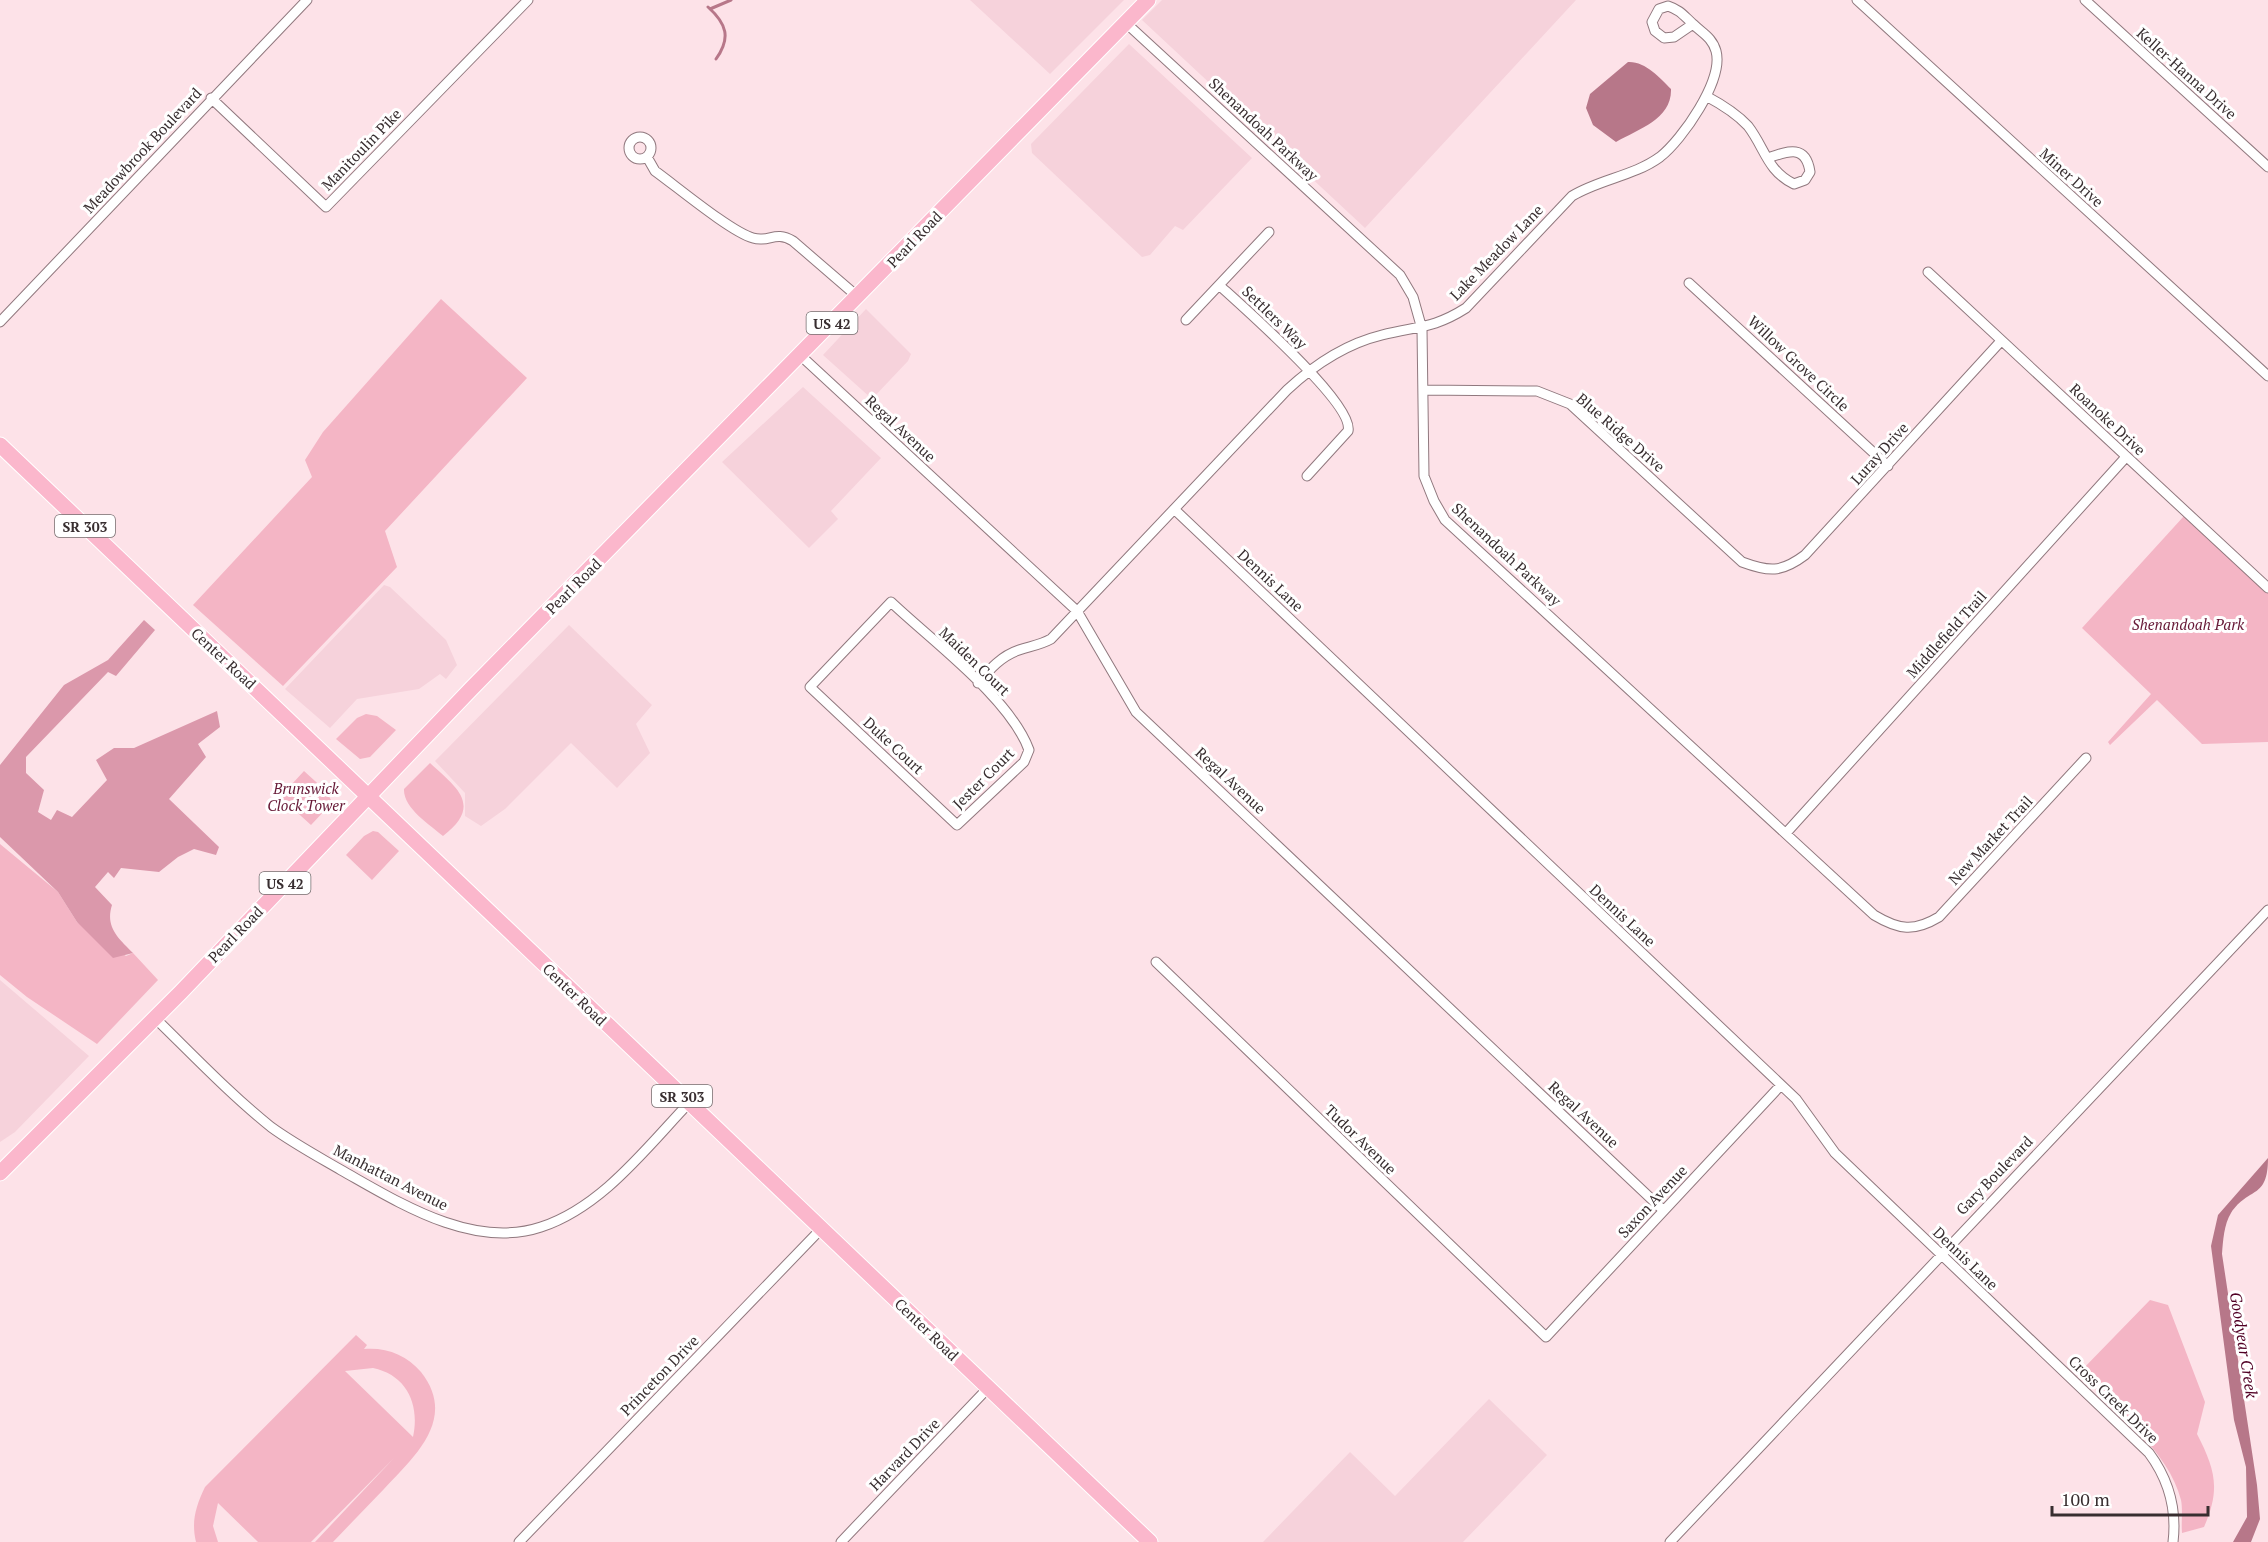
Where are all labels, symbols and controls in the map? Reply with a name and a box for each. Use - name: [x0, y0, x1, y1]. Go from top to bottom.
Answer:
- street label: Keller-Hanna Drive: [2133, 23, 2241, 123]
- street label: Shenandoah Parkway: [1205, 73, 1323, 185]
- street label: Meadowbrook Boulevard: [79, 83, 205, 217]
- street label: Manitoulin Pike: [317, 104, 405, 194]
- street label: Miner Drive: [2036, 143, 2108, 211]
- street label: Lake Meadow Lane: [1445, 200, 1547, 304]
- street label: Pearl Road: [882, 207, 946, 271]
- street label: Settlers Way: [1238, 281, 1312, 353]
- street label: Willow Grove Circle: [1744, 311, 1854, 415]
- road number: US 42: [806, 312, 858, 334]
- street label: Roanoke Drive: [2066, 379, 2150, 459]
- street label: Blue Ridge Drive: [1573, 388, 1669, 476]
- street label: Regal Avenue: [862, 390, 940, 466]
- street label: Luray Drive: [1846, 418, 1912, 488]
- street label: Shenandoah Parkway: [1448, 498, 1566, 610]
- road number: SR 303: [55, 515, 115, 537]
- street label: Dennis Lane: [1234, 544, 1308, 616]
- street label: Pearl Road: [541, 554, 605, 618]
- street label: Middlefield Trail: [1902, 586, 1990, 682]
- park label: Shenandoah Park: [2132, 614, 2245, 634]
- street label: Maiden Court: [935, 622, 1015, 700]
- street label: Center Road: [187, 623, 261, 693]
- street label: Duke Court: [860, 712, 929, 778]
- street label: Regal Avenue: [1192, 742, 1270, 818]
- street label: Jester Court: [948, 743, 1018, 813]
- park label: Brunswick Clock Tower: [267, 778, 346, 815]
- street label: New Market Trail: [1943, 791, 2037, 889]
- road number: US 42: [260, 872, 310, 894]
- street label: Dennis Lane: [1586, 879, 1660, 951]
- street label: Pearl Road: [203, 902, 267, 966]
- street label: Center Road: [539, 958, 611, 1030]
- street label: Regal Avenue: [1545, 1076, 1623, 1152]
- road number: SR 303: [652, 1085, 712, 1107]
- street label: Tudor Avenue: [1321, 1100, 1401, 1178]
- street label: Gary Boulevard: [1951, 1131, 2037, 1219]
- street label: Manhattan Avenue: [330, 1139, 452, 1215]
- street label: Saxon Avenue: [1613, 1160, 1691, 1242]
- street label: Dennis Lane: [1929, 1222, 2003, 1294]
- water label: Goodyear Creek: [2225, 1290, 2263, 1400]
- street label: Center Road: [891, 1293, 963, 1365]
- street label: Princeton Drive: [615, 1330, 703, 1420]
- street label: Cross Creek Drive: [2065, 1351, 2163, 1447]
- street label: Harvard Drive: [864, 1414, 944, 1494]
- scale bar: [2052, 1479, 2208, 1517]
- text: 100 m: [2061, 1487, 2110, 1511]

